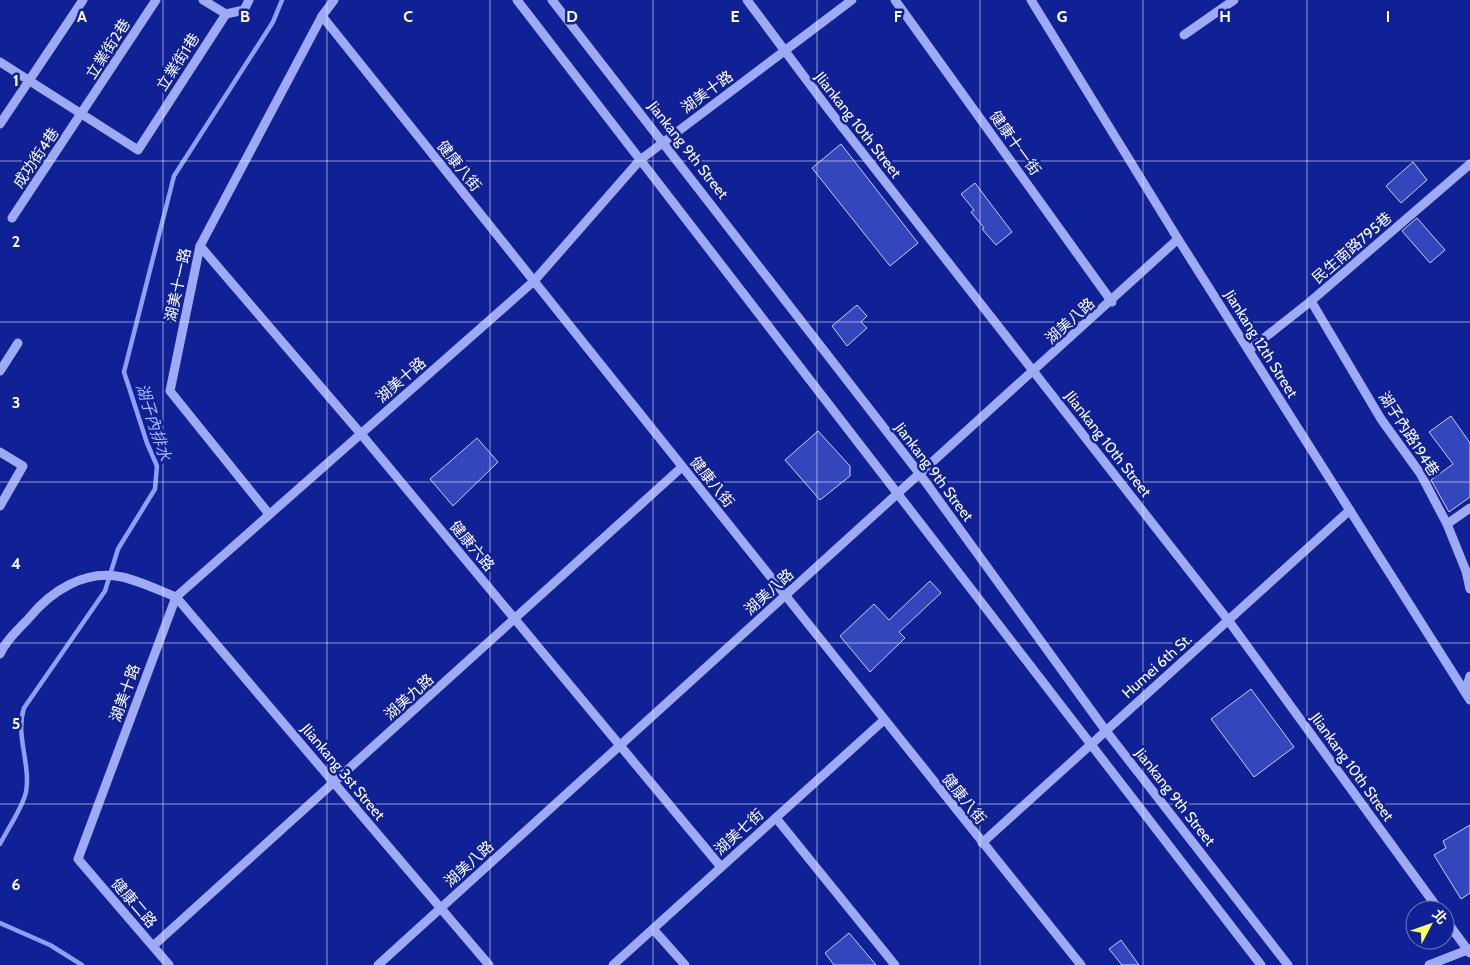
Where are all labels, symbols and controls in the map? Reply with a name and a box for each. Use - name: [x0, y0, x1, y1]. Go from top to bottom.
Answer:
- text: A: [77, 7, 87, 26]
- text: B: [240, 7, 250, 26]
- text: C: [403, 7, 413, 26]
- text: D: [566, 7, 578, 26]
- text: E: [730, 7, 740, 26]
- text: F: [894, 7, 903, 26]
- text: G: [1057, 7, 1067, 26]
- text: H: [1219, 7, 1231, 26]
- text: I: [1386, 7, 1390, 26]
- street label: 立業街2巷: [82, 16, 134, 82]
- street label: 立業街1巷: [153, 30, 203, 94]
- street label: 湖美十路: [677, 67, 737, 117]
- street label: Jliankang 10th Street: [810, 68, 905, 182]
- text: 1: [13, 71, 19, 90]
- street label: Jiankang 9th Street: [644, 97, 732, 202]
- street label: 健康十一街: [986, 107, 1044, 179]
- street label: 成功街4巷: [9, 125, 63, 191]
- street label: 健康八街: [433, 137, 485, 195]
- street label: 民生南路795巷: [1309, 209, 1395, 287]
- text: 2: [12, 232, 20, 251]
- street label: 湖美十一路: [161, 246, 195, 324]
- street label: Jiankang 12th Street: [1220, 286, 1301, 401]
- street label: 湖美八路: [1042, 294, 1098, 348]
- street label: 湖美十路: [372, 354, 430, 406]
- water label: 湖子內排水: [132, 381, 175, 464]
- street label: Jliankang 10th Street: [1060, 387, 1155, 501]
- street label: 湖子內路194巷: [1375, 388, 1443, 480]
- text: 3: [12, 393, 20, 412]
- street label: Jiankang 9th Street: [890, 418, 977, 525]
- street label: 健康八街: [686, 453, 738, 511]
- street label: 健康六路: [446, 517, 498, 575]
- text: 4: [11, 554, 21, 573]
- street label: 湖美八路: [741, 565, 797, 619]
- street label: Humei 6th St.: [1118, 630, 1196, 702]
- street label: 湖美十路: [106, 662, 144, 724]
- street label: 湖美九路: [381, 670, 437, 724]
- street label: Jliankang 10th Street: [1306, 709, 1397, 825]
- text: 5: [12, 714, 20, 733]
- street label: Jliankang 3st Street: [297, 719, 389, 824]
- street label: Jiankang 9th Street: [1131, 744, 1219, 849]
- street label: 健康八街: [938, 770, 990, 828]
- street label: 湖美七街: [711, 805, 767, 859]
- street label: 湖美八路: [441, 837, 497, 891]
- street label: 健康二路: [108, 874, 160, 932]
- text: 6: [12, 875, 21, 894]
- north arrow: [1405, 900, 1455, 950]
- text: 北: [1428, 905, 1451, 928]

